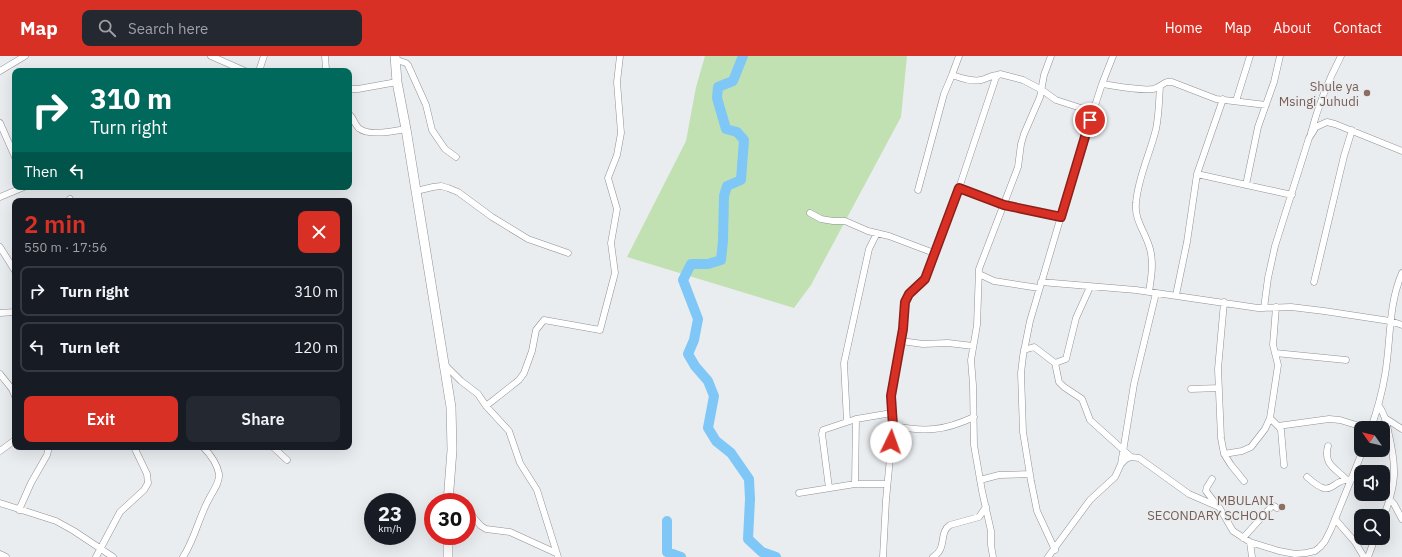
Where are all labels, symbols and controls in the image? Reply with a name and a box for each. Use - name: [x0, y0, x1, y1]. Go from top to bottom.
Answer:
- search box: [82, 10, 362, 46]
- text: Map: [20, 16, 58, 40]
- icon: search: [96, 17, 118, 39]
- text: Search here: [128, 19, 208, 38]
- text: Home: [1165, 19, 1202, 37]
- text: Map: [1224, 19, 1251, 37]
- text: About: [1273, 19, 1311, 37]
- text: Contact: [1333, 19, 1382, 37]
- place label: Shule ya Msingi Juhudi: [1279, 78, 1359, 110]
- text: 310 m: [90, 80, 172, 117]
- icon: right: [24, 84, 76, 136]
- marker: Shule ya Msingi Juhudi: [1362, 88, 1372, 98]
- pin: [1073, 103, 1107, 137]
- icon: arrive: [1079, 109, 1101, 131]
- text: Turn right: [90, 116, 168, 139]
- icon: left: [66, 160, 88, 182]
- text: Then: [24, 162, 58, 181]
- text: 2 min: [24, 208, 86, 240]
- button: close: [298, 211, 340, 253]
- text: 550 m · 17:56: [24, 239, 107, 256]
- icon: right: [26, 280, 48, 302]
- text: Turn right: [60, 282, 129, 301]
- text: 310 m: [294, 282, 338, 301]
- icon: left: [26, 336, 48, 358]
- text: Turn left: [60, 338, 120, 357]
- text: 120 m: [294, 338, 338, 357]
- button: Exit: [24, 396, 178, 442]
- button: Share: [186, 396, 340, 442]
- position arrow: [870, 421, 912, 463]
- north arrow: [1354, 421, 1390, 457]
- map controls: [1354, 421, 1390, 545]
- button: sound: [1354, 465, 1390, 501]
- place label: MBULANI SECONDARY SCHOOL: [1147, 492, 1274, 524]
- speed limit sign: 30: [424, 493, 476, 545]
- text: 23: [378, 500, 402, 527]
- marker: MBULANI SECONDARY SCHOOL: [1277, 502, 1287, 512]
- button: search: [1354, 509, 1390, 545]
- text: km/h: [378, 522, 402, 535]

